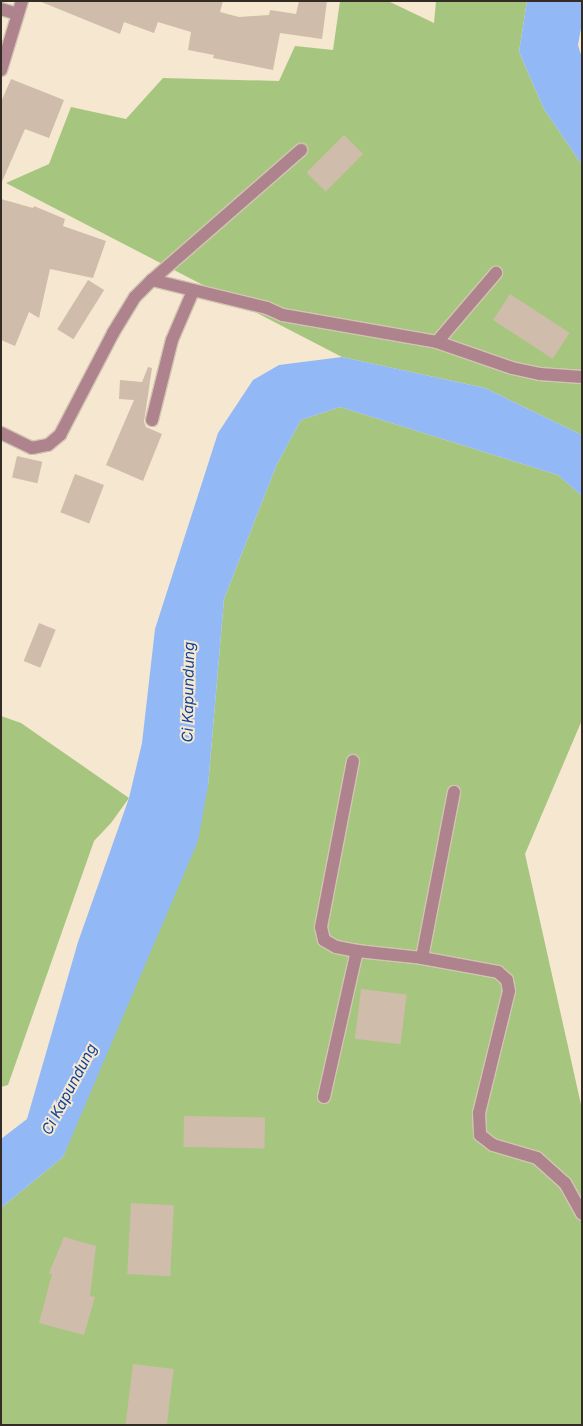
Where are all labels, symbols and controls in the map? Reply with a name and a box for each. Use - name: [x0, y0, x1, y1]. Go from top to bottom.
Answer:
- water label: Ci Kapundung: [178, 642, 198, 742]
- water label: Ci Kapundung: [37, 1040, 101, 1138]

